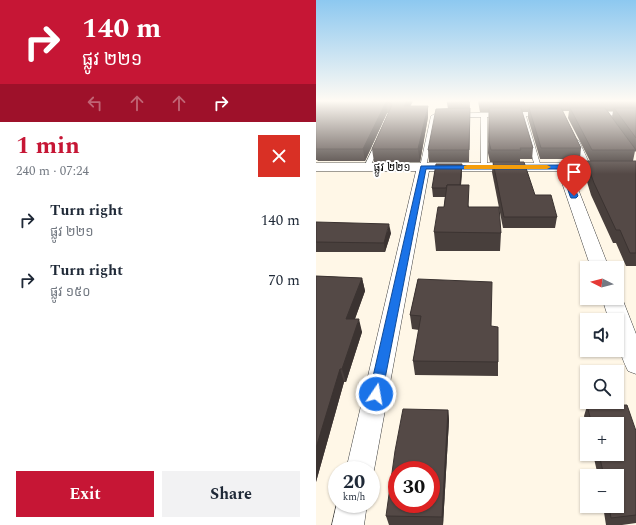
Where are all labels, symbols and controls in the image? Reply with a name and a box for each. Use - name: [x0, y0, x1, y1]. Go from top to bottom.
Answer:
- text: 140 m: [82, 7, 161, 50]
- icon: right: [16, 16, 68, 68]
- text: ផ្លូវ ២២១: [82, 46, 142, 73]
- icon: left: [84, 92, 106, 114]
- icon: ahead: [126, 92, 148, 114]
- icon: ahead: [168, 92, 190, 114]
- icon: right: [210, 92, 232, 114]
- text: 1 min: [16, 128, 80, 164]
- button: close: [258, 135, 300, 177]
- pin: [557, 155, 591, 196]
- street label: ផ្លូវ ២២១: [374, 159, 410, 177]
- text: 240 m · 07:24: [16, 161, 89, 181]
- icon: arrive: [563, 161, 585, 183]
- text: Turn right: [50, 199, 123, 222]
- icon: right: [16, 209, 38, 231]
- text: 140 m: [261, 209, 300, 232]
- text: ផ្លូវ ២២១: [50, 222, 94, 242]
- text: Turn right: [50, 259, 123, 282]
- north arrow: [580, 261, 624, 305]
- map controls: [580, 261, 624, 513]
- icon: right: [16, 269, 38, 291]
- text: 70 m: [268, 269, 300, 292]
- text: ផ្លូវ ១៥០: [50, 282, 91, 302]
- button: sound: [580, 313, 624, 357]
- button: search: [580, 365, 624, 409]
- position arrow: [355, 373, 397, 415]
- button: +: [580, 417, 624, 461]
- speed limit sign: 30: [388, 461, 440, 513]
- text: 20: [343, 467, 365, 497]
- button: −: [580, 469, 624, 513]
- button: Exit: [16, 471, 154, 517]
- button: Share: [162, 471, 300, 517]
- text: km/h: [343, 489, 365, 505]

